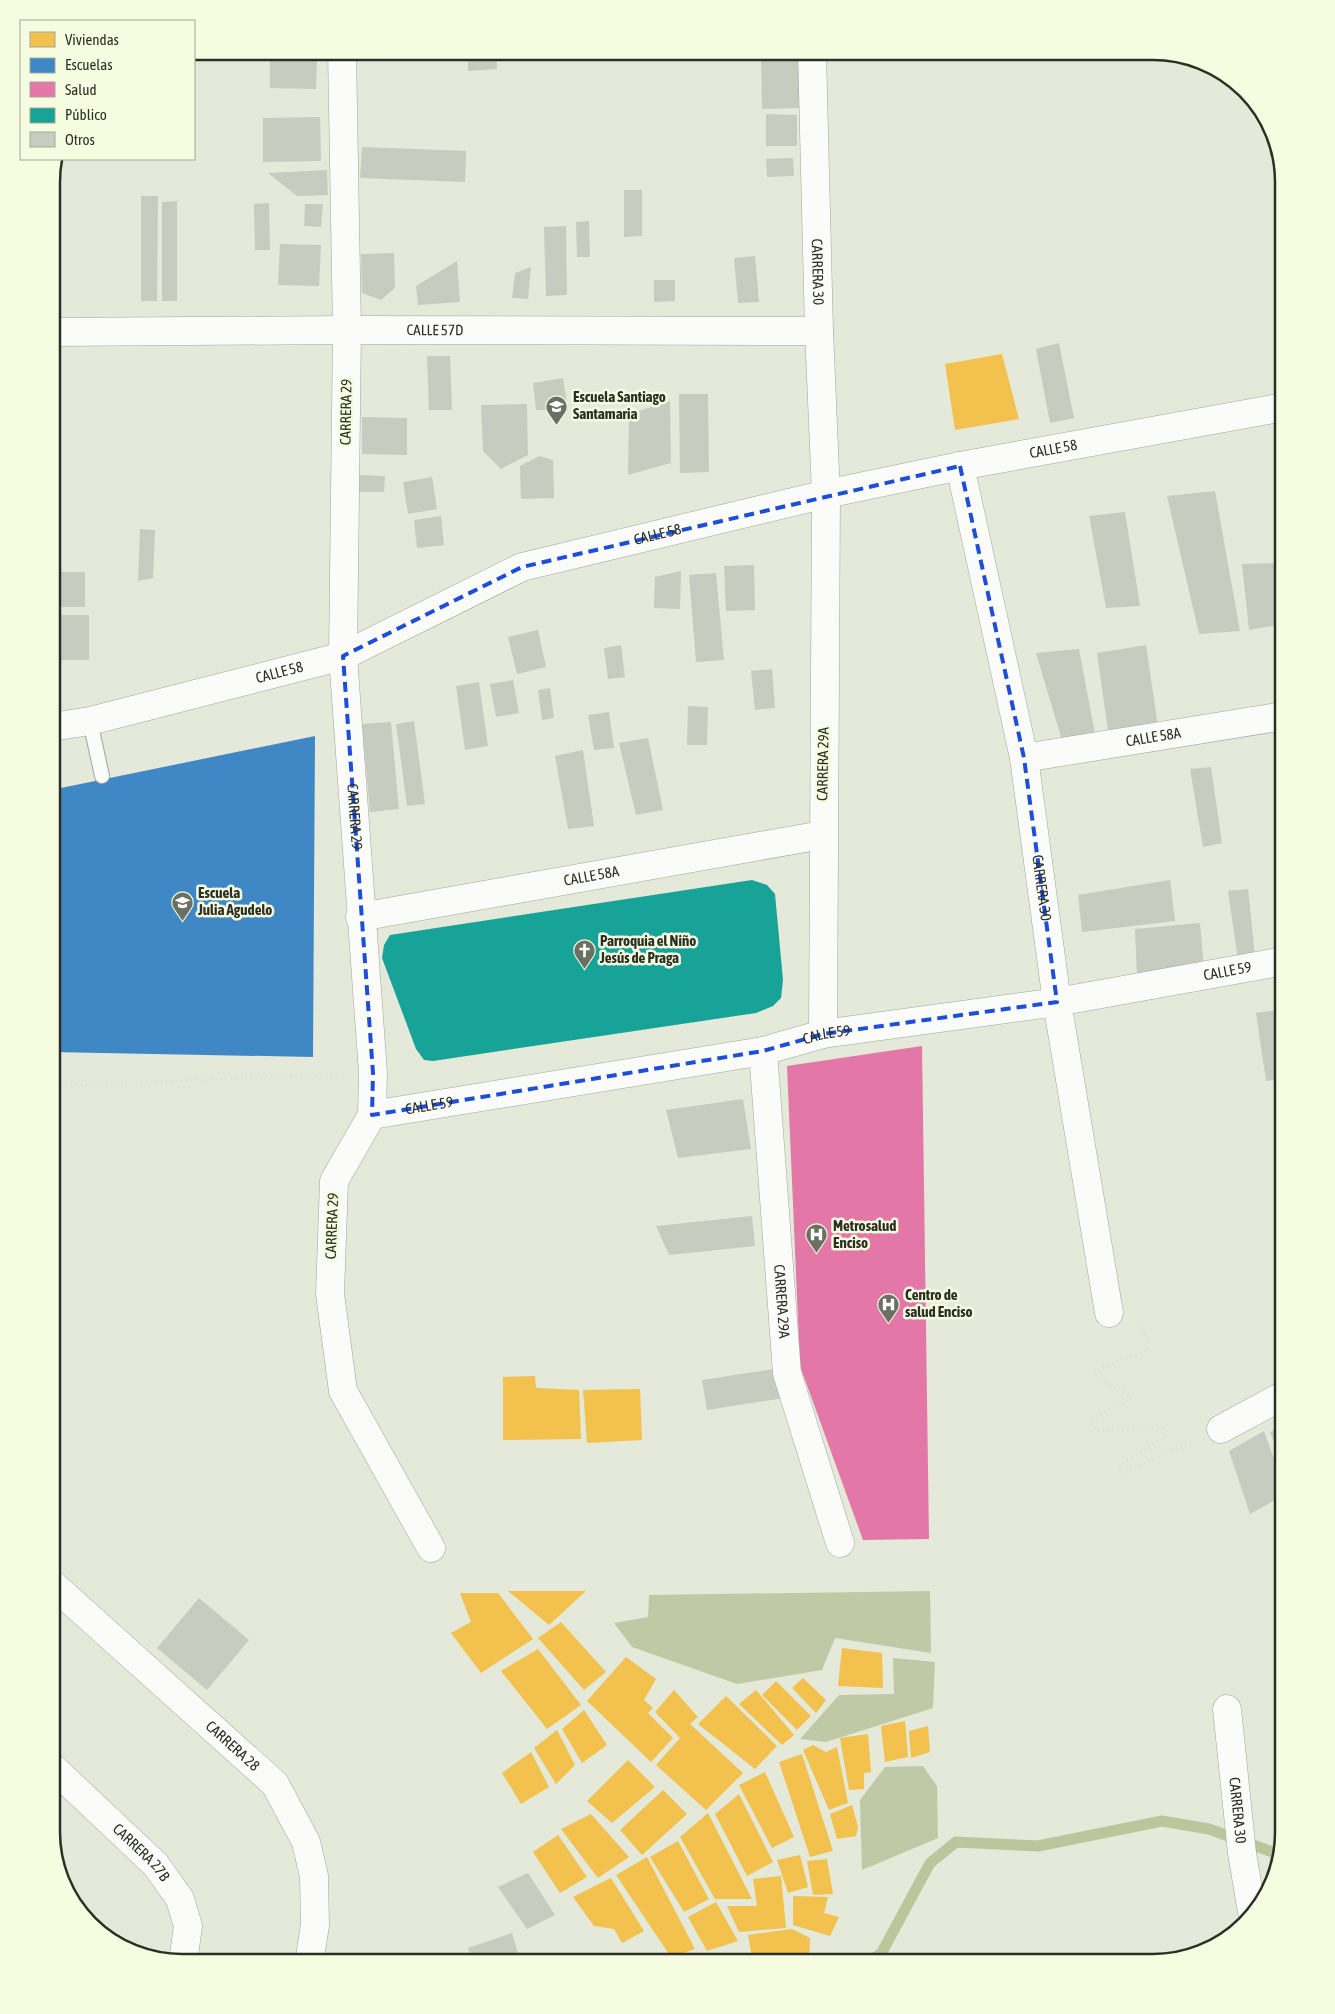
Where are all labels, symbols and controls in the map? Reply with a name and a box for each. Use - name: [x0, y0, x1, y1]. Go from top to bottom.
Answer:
- legend: [20, 20, 195, 160]
- text: Viviendas: [65, 31, 119, 48]
- text: Escuelas: [65, 56, 113, 73]
- text: Salud: [65, 81, 97, 98]
- text: Público: [65, 106, 107, 123]
- text: Otros: [65, 131, 95, 148]
- street label: CARRERA 30: [809, 238, 827, 305]
- street label: CALLE 57D: [407, 321, 463, 338]
- street label: CARRERA 29: [336, 379, 355, 445]
- place label: Escuela Santiago Santamaria: [573, 388, 666, 422]
- school or university icon: Escuela Santiago Santamaria: [545, 394, 569, 425]
- street label: CALLE 58: [1028, 436, 1079, 461]
- street label: CALLE 58: [632, 520, 683, 548]
- street label: CALLE 58: [254, 658, 305, 686]
- street label: CALLE 58A: [1124, 724, 1183, 749]
- street label: CARRERA 29A: [813, 726, 832, 801]
- street label: CARRERA 29: [344, 783, 366, 850]
- street label: CARRERA 30: [1029, 854, 1055, 922]
- street label: CALLE 58A: [562, 862, 621, 889]
- place label: Escuela Julia Agudelo: [197, 884, 272, 918]
- school or university icon: Escuela Julia Agudelo: [170, 890, 194, 921]
- place label: Parroquia el Niño Jesús de Praga: [599, 932, 696, 966]
- church icon: Parroquia el Niño Jesús de Praga: [572, 938, 596, 969]
- street label: CALLE 59: [1202, 958, 1253, 983]
- street label: CALLE 59: [801, 1021, 851, 1047]
- street label: CALLE 59: [404, 1093, 454, 1117]
- street label: CARRERA 29: [322, 1192, 341, 1260]
- place label: Metrosalud Enciso: [833, 1217, 896, 1251]
- hospital icon: Metrosalud Enciso: [805, 1223, 829, 1254]
- street label: CARRERA 29A: [771, 1264, 793, 1339]
- place label: Centro de salud Enciso: [905, 1286, 973, 1320]
- hospital icon: Centro de salud Enciso: [877, 1292, 901, 1323]
- street label: CARRERA 28: [202, 1717, 263, 1774]
- street label: CARRERA 30: [1226, 1776, 1250, 1844]
- street label: CARRERA 27B: [110, 1820, 173, 1884]

